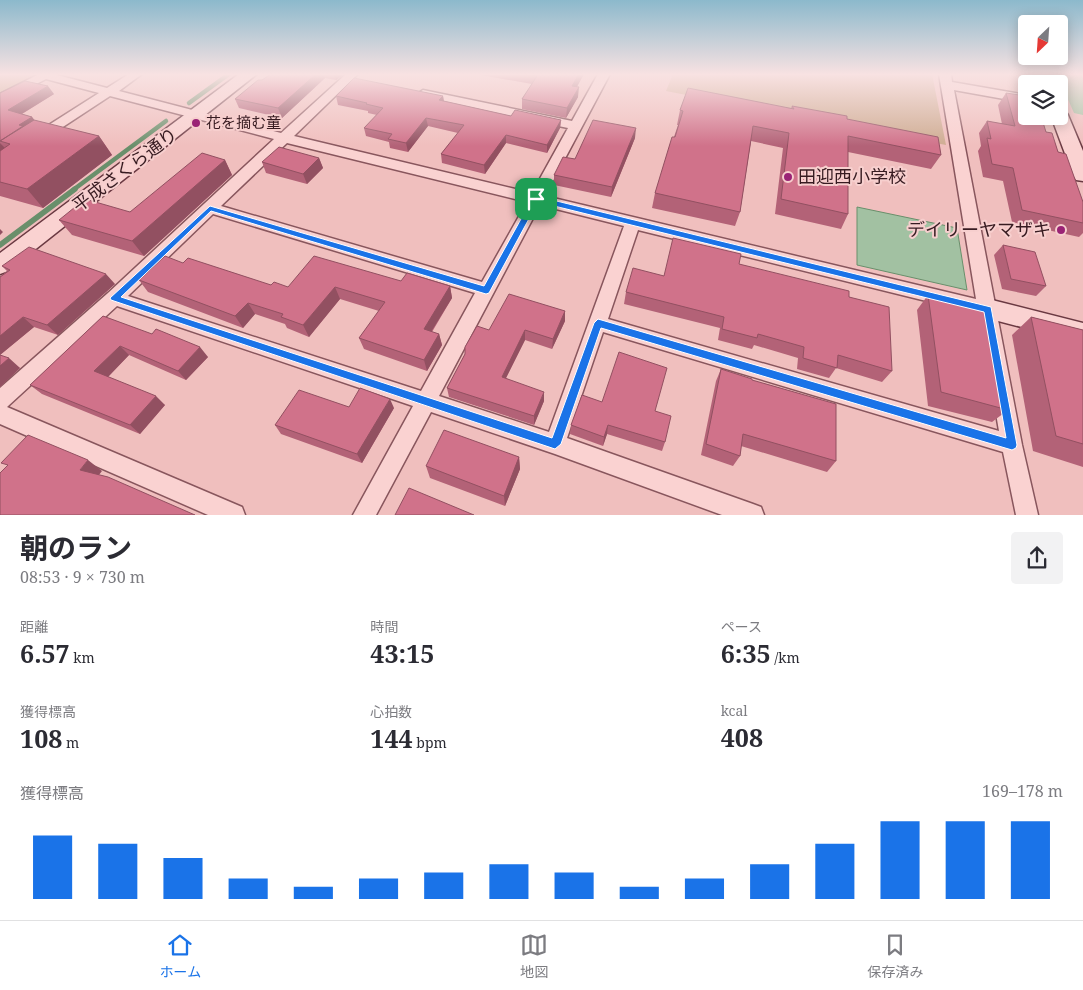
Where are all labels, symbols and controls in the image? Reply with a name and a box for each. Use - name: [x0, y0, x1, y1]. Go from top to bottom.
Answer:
- north arrow: [1018, 15, 1068, 65]
- map controls: [1018, 15, 1068, 125]
- button: layers: [1018, 75, 1068, 125]
- place label: 花を摘む童: [206, 112, 281, 132]
- marker: 花を摘む童: [190, 117, 202, 129]
- street label: 平成さくら通り: [67, 122, 182, 217]
- place label: 田迎西小学校: [798, 164, 906, 188]
- marker: 田迎西小学校: [782, 171, 794, 183]
- pin: [515, 178, 557, 220]
- icon: arrive: [522, 185, 550, 213]
- place label: デイリーヤマザキ: [907, 217, 1051, 241]
- marker: デイリーヤマザキ: [1055, 224, 1067, 236]
- text: 朝のラン: [20, 528, 132, 566]
- button: share: [1011, 532, 1063, 584]
- text: 08:53 · 9 × 730 m: [20, 566, 145, 588]
- text: 距離: [20, 617, 48, 636]
- text: 時間: [370, 617, 398, 636]
- text: ペース: [721, 617, 762, 636]
- text: 6.57: [20, 636, 70, 670]
- text: 43:15: [370, 636, 434, 670]
- text: 6:35: [721, 636, 771, 670]
- text: km: [70, 648, 95, 667]
- text: /km: [771, 648, 800, 667]
- text: kcal: [721, 701, 748, 720]
- text: 獲得標高: [20, 702, 76, 721]
- text: 心拍数: [370, 702, 412, 721]
- text: 408: [721, 720, 763, 754]
- text: 108: [20, 721, 62, 755]
- text: 144: [370, 721, 413, 755]
- text: m: [62, 733, 79, 752]
- text: bpm: [413, 733, 447, 752]
- text: 169–178 m: [982, 780, 1063, 802]
- text: 獲得標高: [20, 782, 84, 804]
- tab: ホーム: [160, 931, 201, 981]
- tab: 地図: [520, 931, 548, 981]
- tab: 保存済み: [867, 931, 923, 981]

